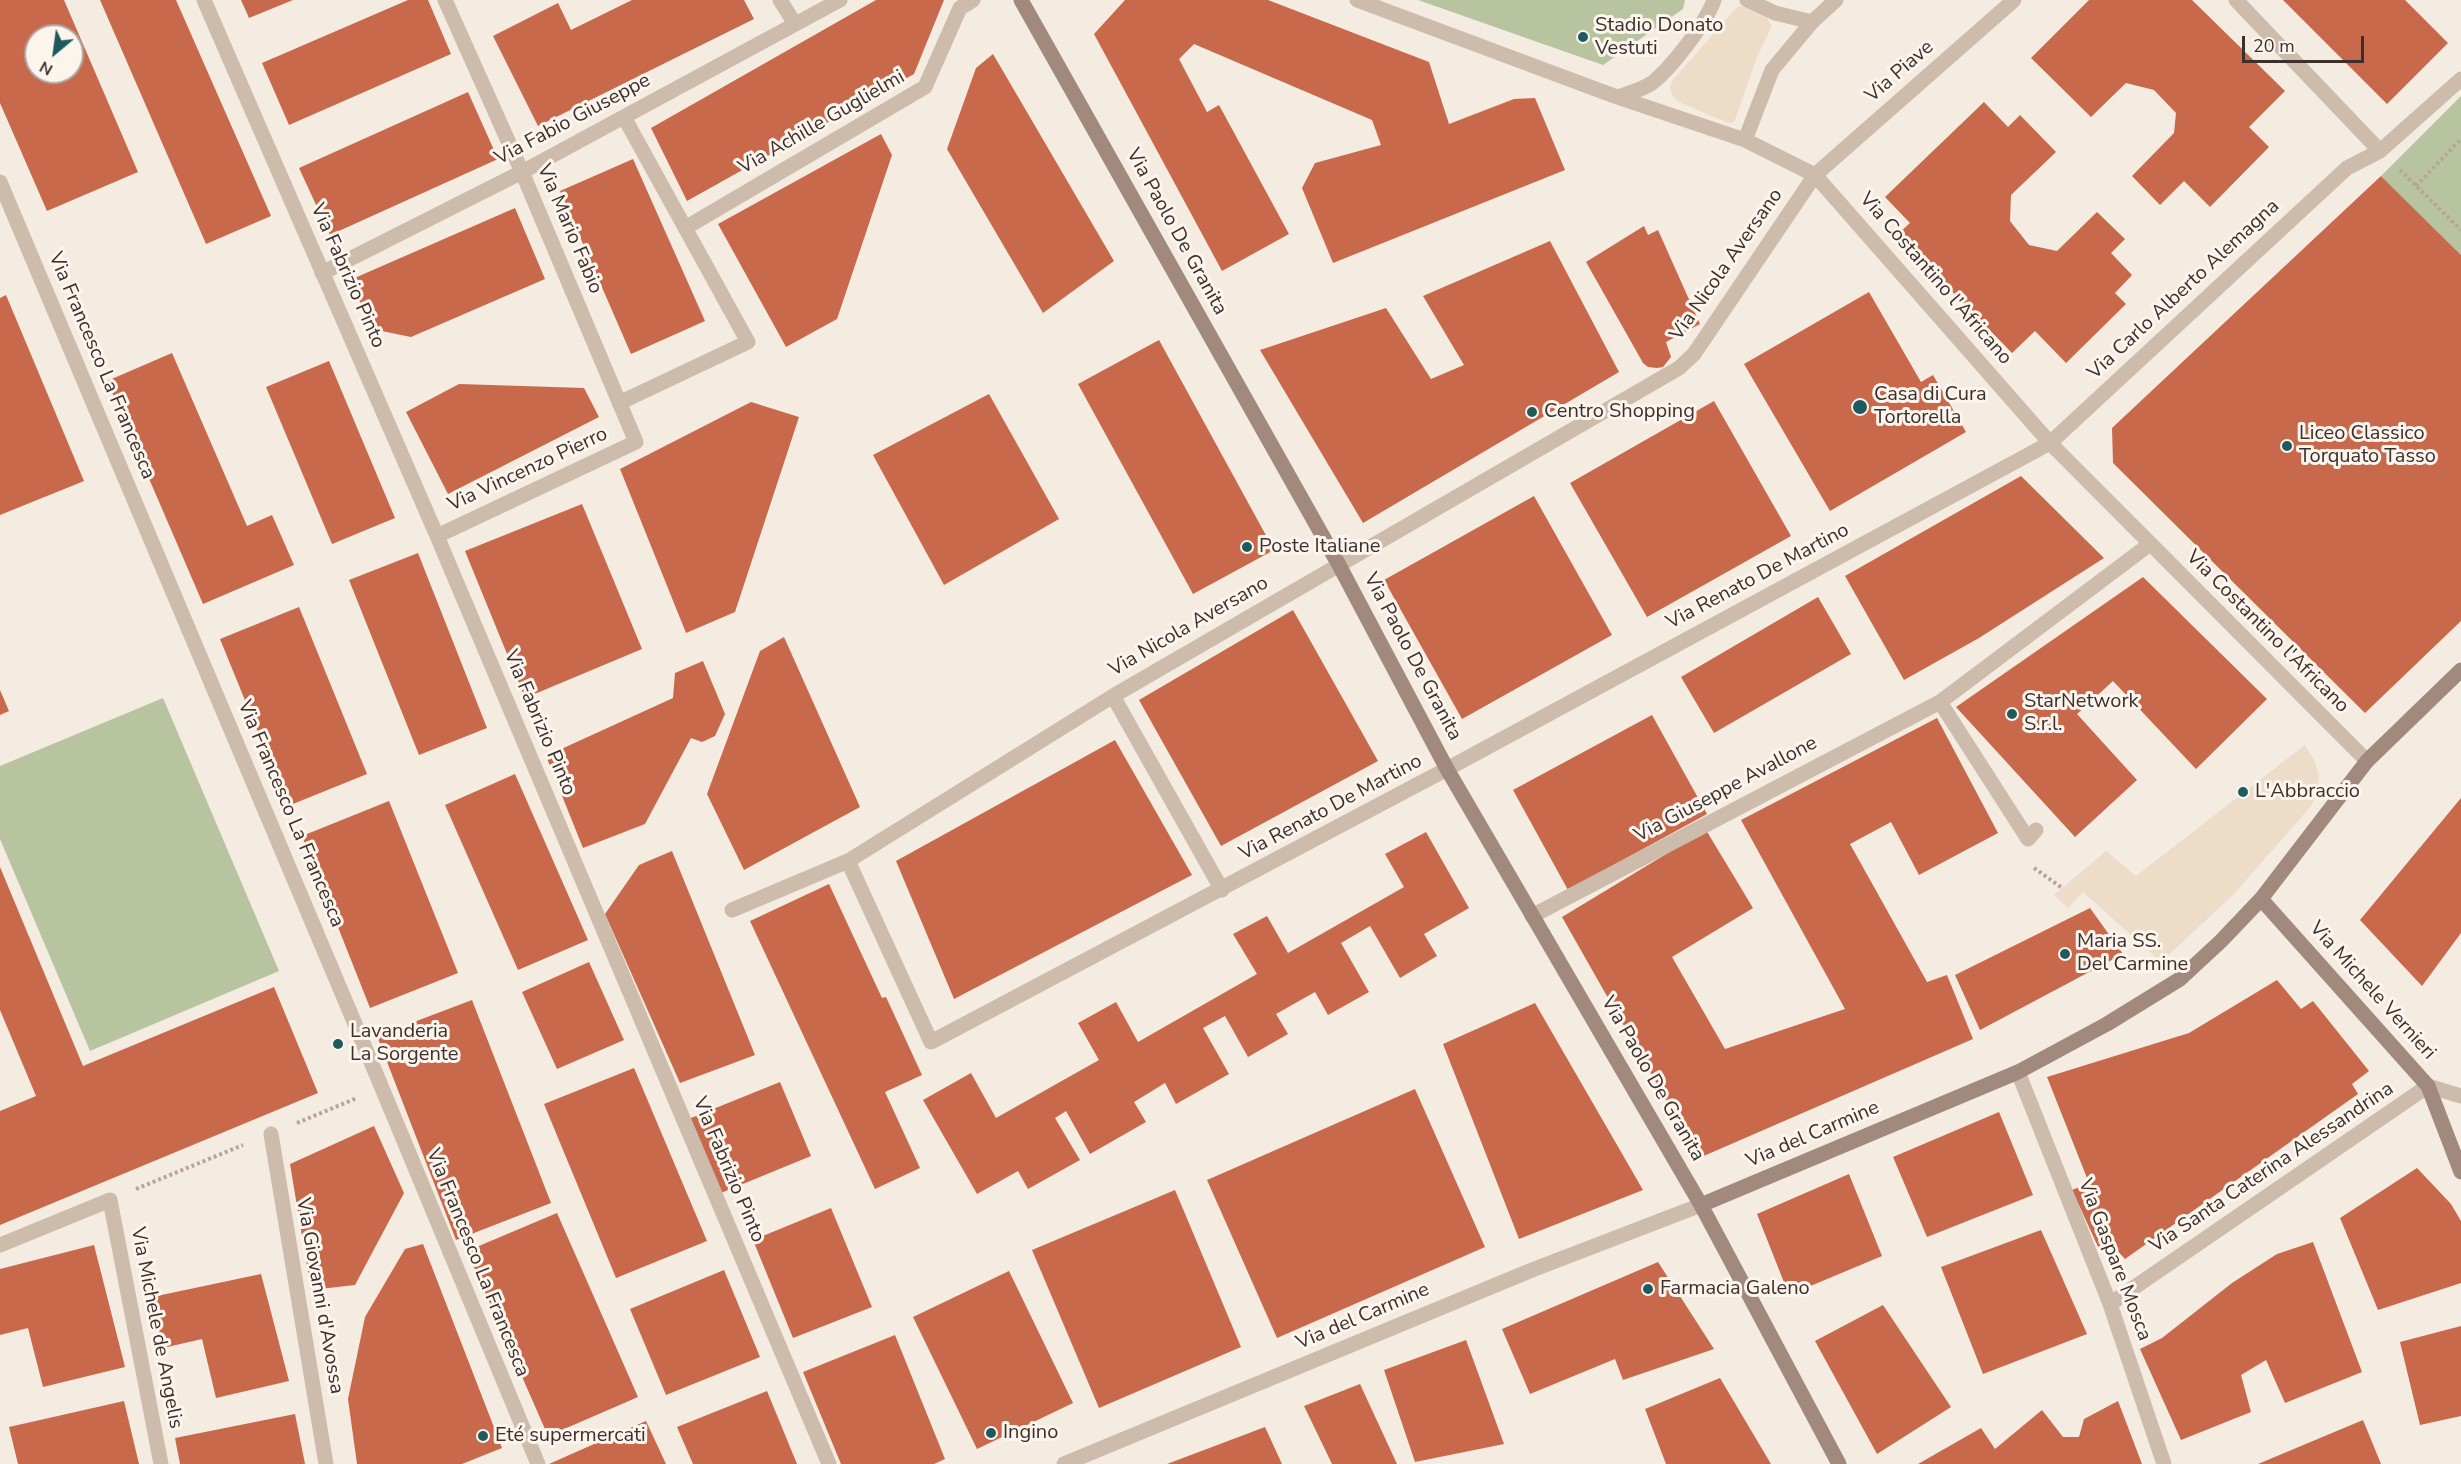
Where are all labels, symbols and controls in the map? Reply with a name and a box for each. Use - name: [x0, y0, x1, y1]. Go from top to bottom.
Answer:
- place label: Stadio Donato Vestuti: [1595, 14, 1723, 61]
- north arrow: [24, 24, 84, 84]
- scale bar: [2245, 24, 2366, 62]
- marker: Stadio Donato Vestuti: [1576, 30, 1590, 44]
- text: 20 m: [2253, 34, 2295, 58]
- street label: Via Piave: [1861, 36, 1939, 108]
- text: N: [36, 55, 57, 81]
- street label: Via Achille Guglielmi: [735, 66, 909, 180]
- street label: Via Fabio Giuseppe: [491, 69, 655, 171]
- street label: Via Paolo De Granita: [1120, 145, 1232, 319]
- street label: Via Mario Fabio: [531, 161, 607, 297]
- street label: Via Nicola Aversano: [1666, 184, 1788, 346]
- street label: Via Costantino l'Africano: [1854, 188, 2016, 370]
- street label: Via Carlo Alberto Alemagna: [2083, 195, 2285, 385]
- street label: Via Fabrizio Pinto: [304, 200, 390, 352]
- street label: Via Francesco La Francesca: [42, 249, 160, 483]
- place label: Casa di Cura Tortorella: [1874, 383, 1987, 430]
- marker: Casa di Cura Tortorella: [1851, 398, 1869, 416]
- place label: Centro Shopping: [1544, 400, 1695, 424]
- marker: Centro Shopping: [1525, 405, 1539, 419]
- street label: Via Vincenzo Pierro: [444, 422, 612, 518]
- place label: Liceo Classico Torquato Tasso: [2299, 422, 2436, 469]
- marker: Liceo Classico Torquato Tasso: [2280, 439, 2294, 453]
- street label: Via Renato De Martino: [1663, 519, 1853, 635]
- place label: Poste Italiane: [1259, 535, 1380, 559]
- marker: Poste Italiane: [1240, 540, 1254, 554]
- street label: Via Costantino l'Africano: [2181, 546, 2353, 718]
- street label: Via Paolo De Granita: [1358, 569, 1466, 745]
- street label: Via Nicola Aversano: [1105, 572, 1273, 682]
- street label: Via Fabrizio Pinto: [498, 647, 580, 799]
- place label: StarNetwork S.r.l.: [2024, 690, 2139, 737]
- street label: Via Francesco La Francesca: [231, 697, 349, 931]
- marker: StarNetwork S.r.l.: [2005, 707, 2019, 721]
- street label: Via Giuseppe Avallone: [1631, 732, 1821, 848]
- street label: Via Renato De Martino: [1236, 750, 1426, 866]
- place label: L'Abbraccio: [2255, 780, 2360, 804]
- marker: L'Abbraccio: [2236, 785, 2250, 799]
- street label: Via Michele Vernieri: [2304, 917, 2440, 1065]
- place label: Maria SS. Del Carmine: [2077, 930, 2188, 977]
- marker: Maria SS. Del Carmine: [2058, 947, 2072, 961]
- street label: Via Paolo De Granita: [1595, 992, 1709, 1166]
- place label: Lavanderia La Sorgente: [350, 1020, 458, 1067]
- marker: Lavanderia La Sorgente: [331, 1037, 345, 1051]
- street label: Via Santa Caterina Alessandrina: [2145, 1077, 2399, 1259]
- street label: Via Fabrizio Pinto: [687, 1094, 769, 1246]
- street label: Via del Carmine: [1743, 1096, 1883, 1174]
- street label: Via Francesco La Francesca: [420, 1145, 534, 1381]
- street label: Via Gaspare Mosca: [2072, 1176, 2156, 1344]
- street label: Via Giovanni d'Avossa: [290, 1196, 348, 1396]
- street label: Via Michele de Angelis: [125, 1225, 187, 1431]
- place label: Farmacia Galeno: [1660, 1277, 1810, 1301]
- street label: Via del Carmine: [1293, 1278, 1433, 1356]
- marker: Farmacia Galeno: [1641, 1282, 1655, 1296]
- place label: Ingino: [1003, 1421, 1058, 1445]
- place label: Eté supermercati: [495, 1424, 646, 1448]
- marker: Ingino: [984, 1426, 998, 1440]
- marker: Eté supermercati: [476, 1429, 490, 1443]

